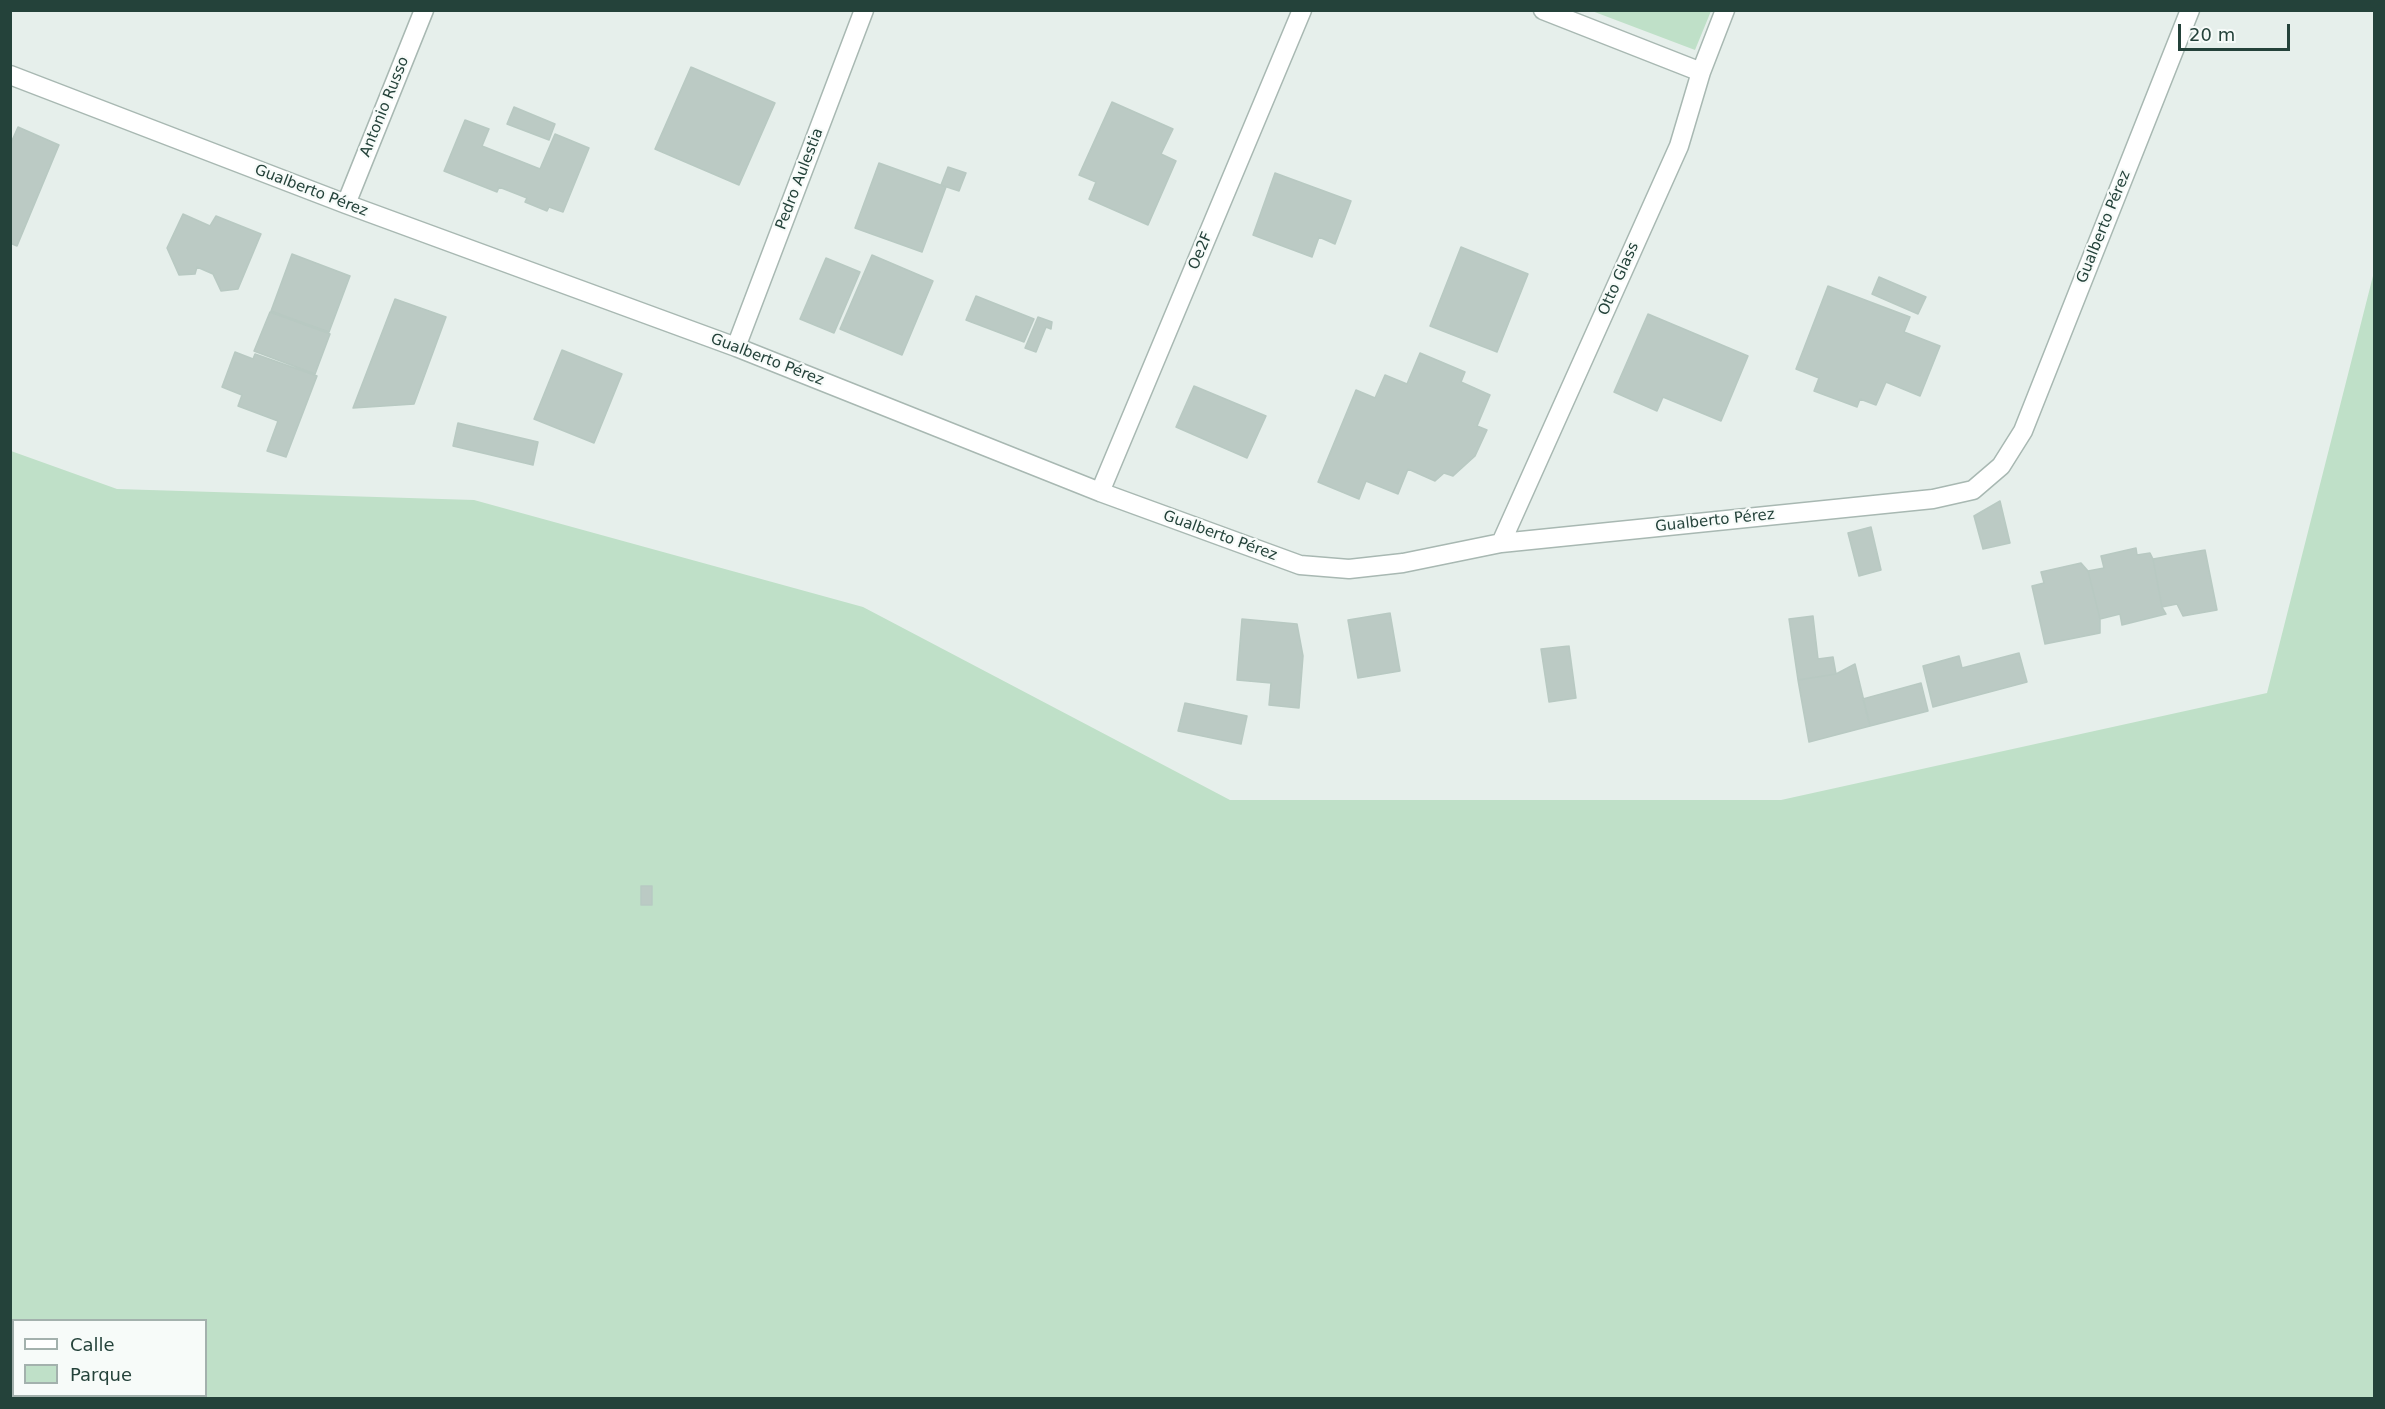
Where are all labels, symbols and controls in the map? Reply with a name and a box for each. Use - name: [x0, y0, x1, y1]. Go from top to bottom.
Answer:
- scale bar: [2181, 12, 2294, 50]
- text: 20 m: [2189, 24, 2235, 45]
- street label: Antonio Russo: [357, 54, 413, 160]
- street label: Pedro Aulestia: [772, 126, 828, 232]
- street label: Gualberto Pérez: [252, 161, 370, 221]
- street label: Gualberto Pérez: [2073, 168, 2135, 286]
- street label: Oe2F: [1185, 229, 1217, 273]
- street label: Otto Glass: [1595, 240, 1643, 318]
- street label: Gualberto Pérez: [708, 330, 826, 390]
- street label: Gualberto Pérez: [1654, 506, 1776, 536]
- street label: Gualberto Pérez: [1161, 507, 1279, 565]
- legend: [12, 1319, 207, 1397]
- text: Calle: [70, 1334, 115, 1355]
- text: Parque: [70, 1364, 132, 1385]

